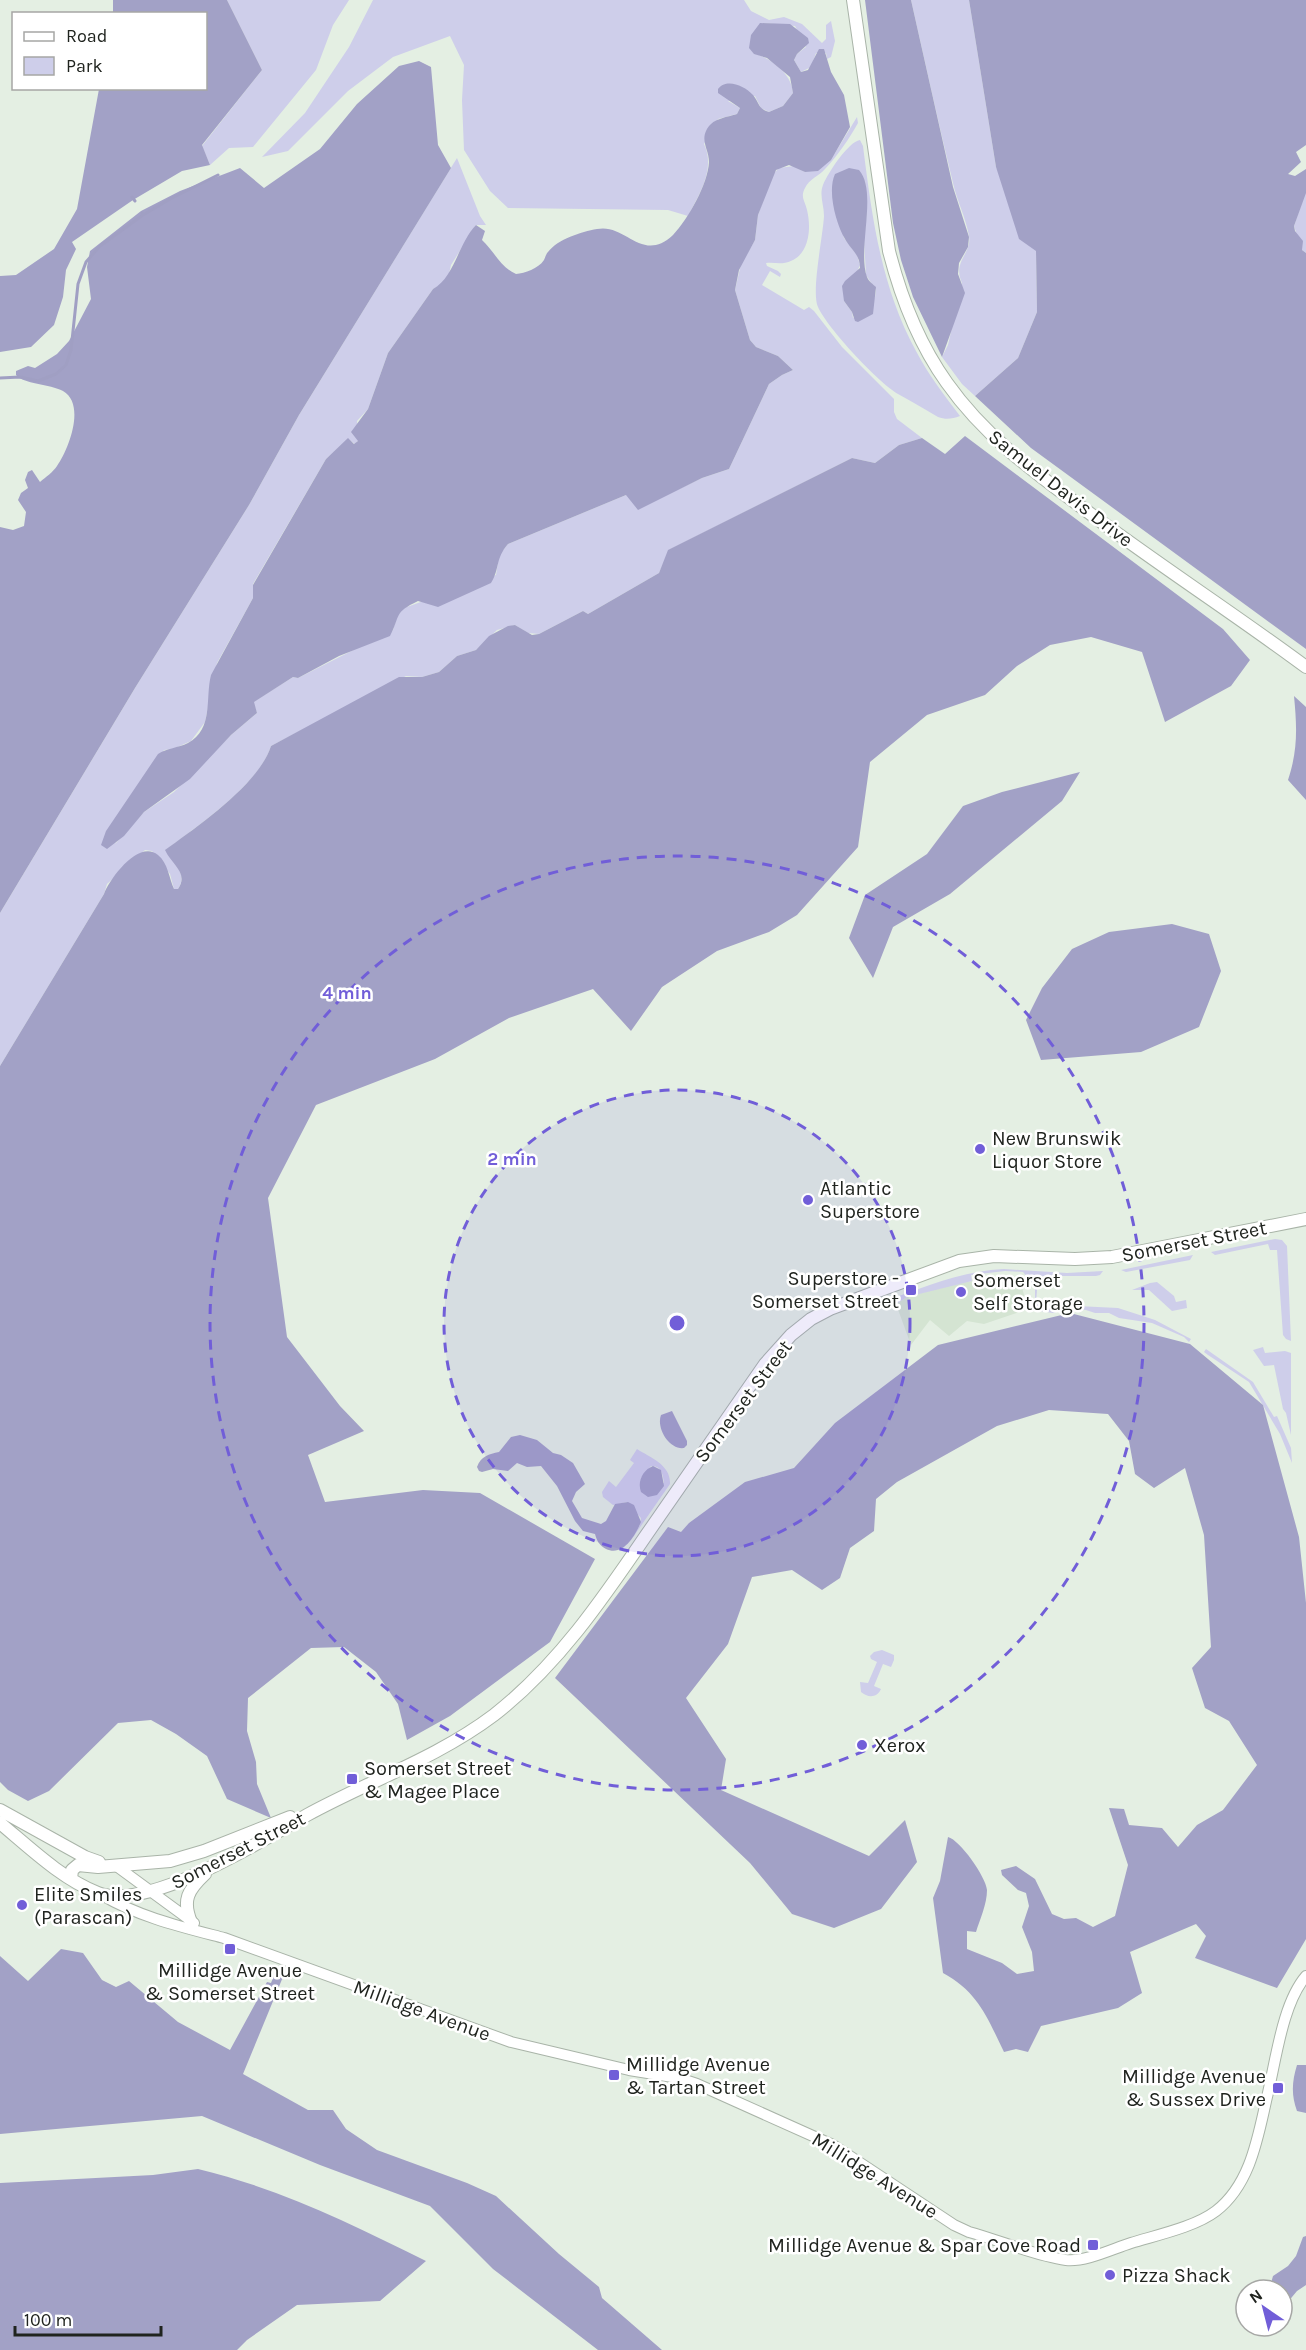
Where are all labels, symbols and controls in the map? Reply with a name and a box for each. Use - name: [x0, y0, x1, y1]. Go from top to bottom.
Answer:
- legend: [12, 12, 207, 90]
- text: Road: [66, 25, 107, 47]
- text: Park: [66, 55, 103, 77]
- street label: Samuel Davis Drive: [984, 425, 1137, 552]
- text: 4 min: [322, 982, 372, 1004]
- place label: New Brunswik Liquor Store: [992, 1127, 1121, 1173]
- marker: New Brunswik Liquor Store: [973, 1142, 987, 1156]
- text: 2 min: [487, 1148, 537, 1170]
- place label: Atlantic Superstore: [820, 1177, 920, 1223]
- marker: Atlantic Superstore: [801, 1193, 815, 1207]
- street label: Somerset Street: [1120, 1216, 1269, 1267]
- place label: Superstore - Somerset Street: [752, 1267, 899, 1313]
- place label: Somerset Self Storage: [973, 1269, 1083, 1315]
- marker: Superstore - Somerset Street: [904, 1283, 918, 1297]
- marker: Somerset Self Storage: [954, 1285, 968, 1299]
- centre of rings: [667, 1313, 687, 1333]
- street label: Somerset Street: [690, 1335, 797, 1467]
- place label: Xerox: [874, 1734, 926, 1757]
- marker: Xerox: [855, 1738, 869, 1752]
- place label: Somerset Street & Magee Place: [364, 1757, 512, 1803]
- marker: Somerset Street & Magee Place: [345, 1772, 359, 1786]
- street label: Somerset Street: [167, 1807, 309, 1894]
- place label: Elite Smiles (Parascan): [34, 1883, 142, 1929]
- marker: Elite Smiles (Parascan): [15, 1898, 29, 1912]
- marker: Millidge Avenue & Somerset Street: [223, 1942, 237, 1956]
- place label: Millidge Avenue & Somerset Street: [145, 1959, 316, 2005]
- street label: Millidge Avenue: [350, 1975, 493, 2046]
- place label: Millidge Avenue & Tartan Street: [626, 2053, 770, 2099]
- place label: Millidge Avenue & Sussex Drive: [1122, 2065, 1266, 2111]
- marker: Millidge Avenue & Tartan Street: [607, 2068, 621, 2082]
- marker: Millidge Avenue & Sussex Drive: [1271, 2081, 1285, 2095]
- street label: Millidge Avenue: [808, 2128, 942, 2223]
- place label: Millidge Avenue & Spar Cove Road: [768, 2234, 1081, 2257]
- marker: Millidge Avenue & Spar Cove Road: [1086, 2238, 1100, 2252]
- place label: Pizza Shack: [1122, 2264, 1231, 2287]
- marker: Pizza Shack: [1103, 2268, 1117, 2282]
- north arrow: [1234, 2278, 1294, 2338]
- text: N: [1246, 2285, 1266, 2307]
- scale bar: [15, 2299, 160, 2337]
- text: 100 m: [24, 2309, 72, 2331]

